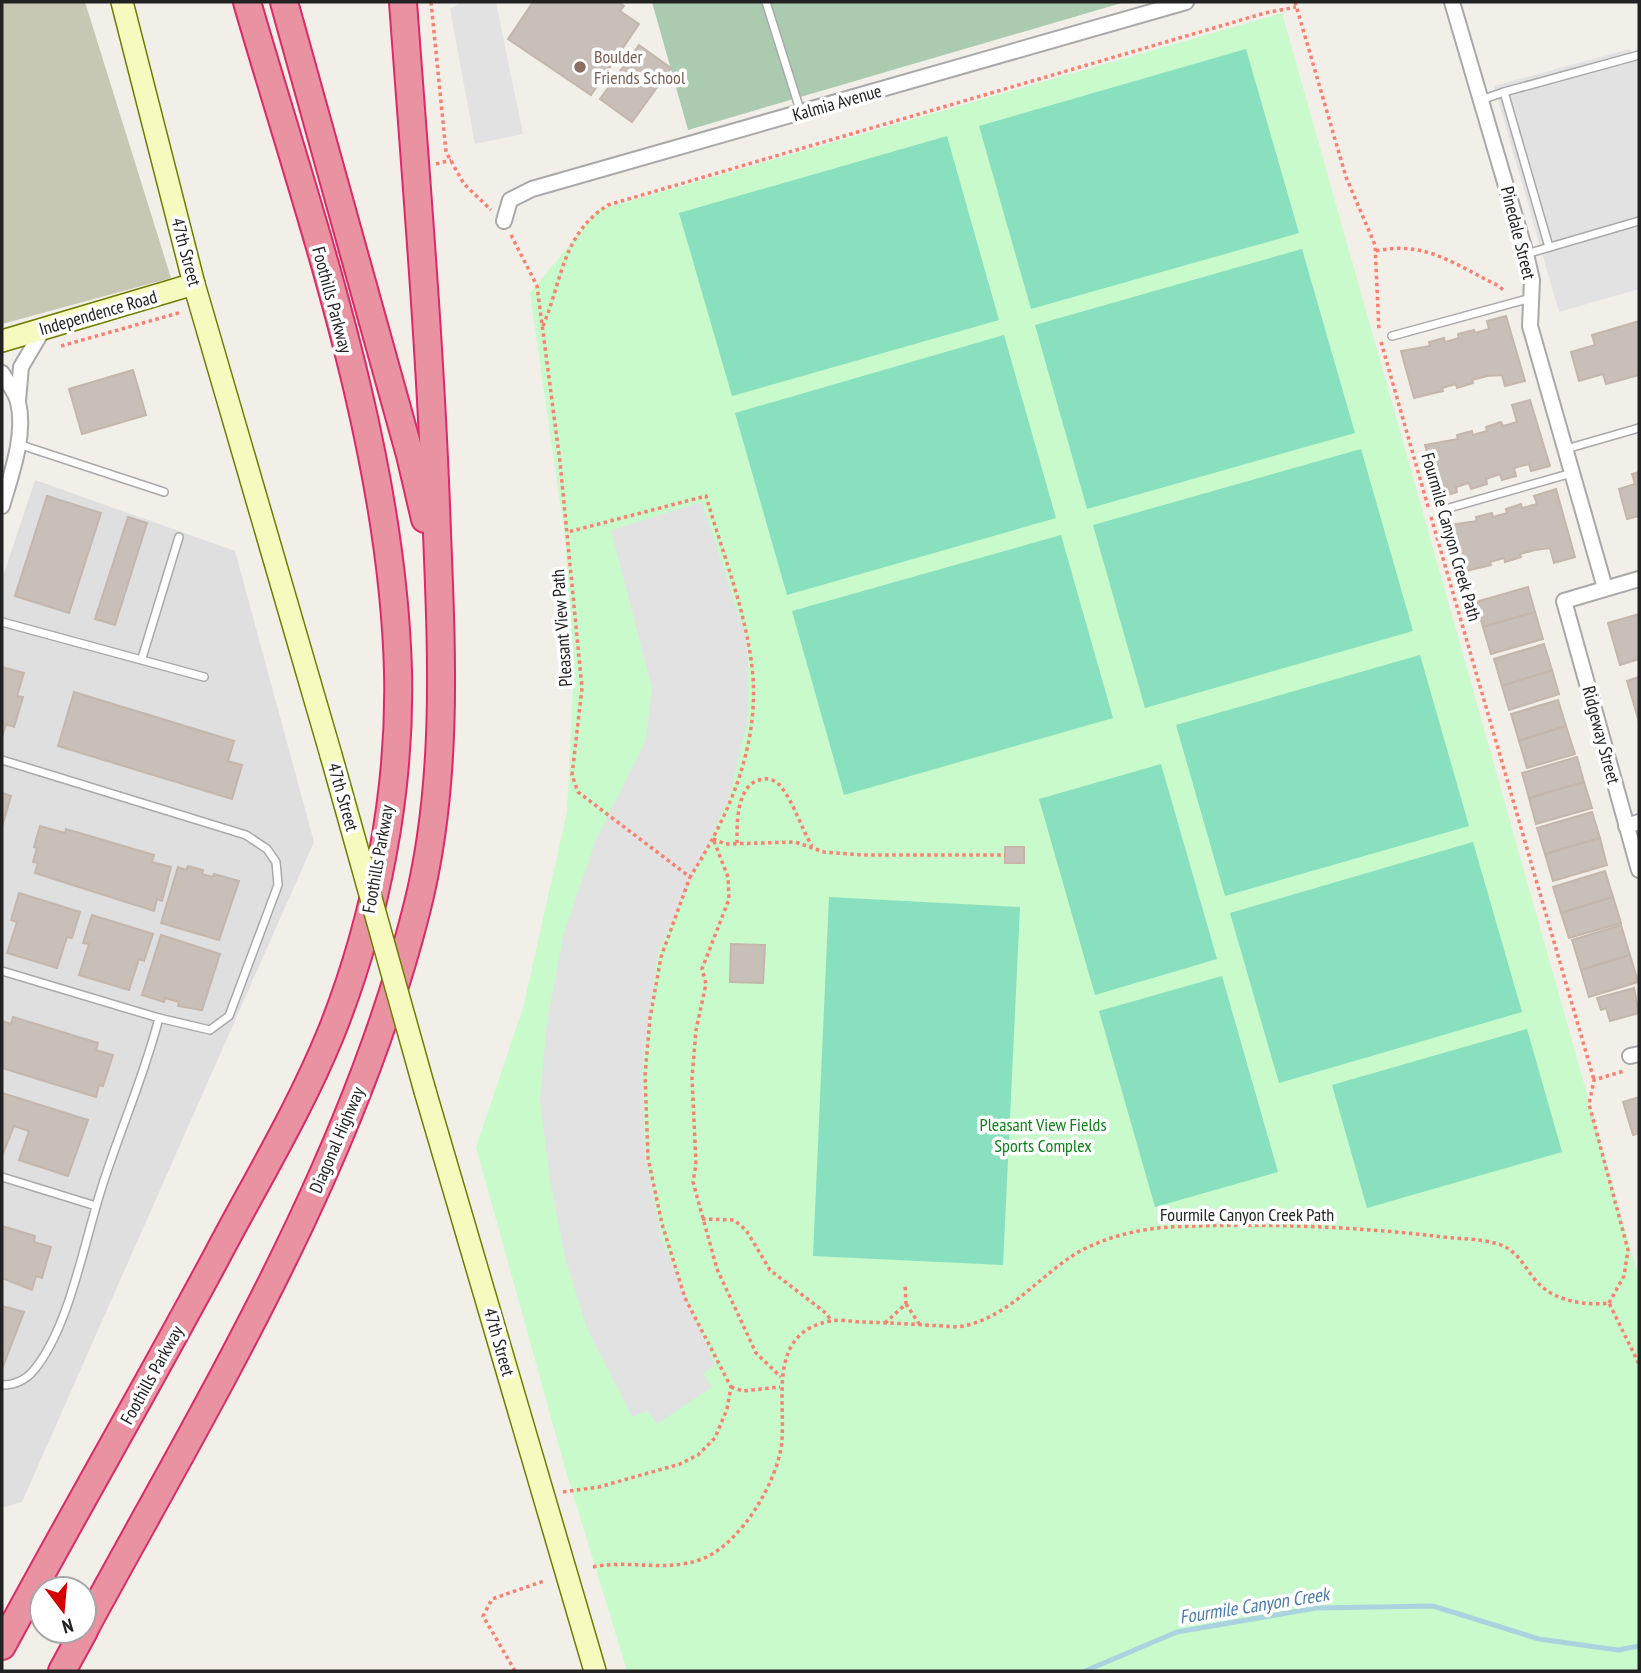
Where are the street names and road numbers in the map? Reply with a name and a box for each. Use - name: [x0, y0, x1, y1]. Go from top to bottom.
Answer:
- street label: Kalmia Avenue: [790, 79, 884, 126]
- street label: Pinedale Street: [1496, 184, 1541, 282]
- street label: 47th Street: [166, 215, 207, 289]
- street label: Foothills Parkway: [307, 244, 358, 356]
- street label: Independence Road: [36, 285, 160, 340]
- street label: Fourmile Canyon Creek Path: [1416, 450, 1487, 624]
- street label: Pleasant View Path: [546, 568, 577, 688]
- street label: Ridgeway Street: [1577, 683, 1626, 786]
- street label: 47th Street: [323, 760, 364, 834]
- street label: Foothills Parkway: [357, 803, 398, 915]
- street label: Diagonal Highway: [304, 1083, 369, 1196]
- street label: Fourmile Canyon Creek Path: [1160, 1203, 1334, 1226]
- street label: 47th Street: [479, 1305, 520, 1379]
- street label: Foothills Parkway: [115, 1321, 188, 1428]

